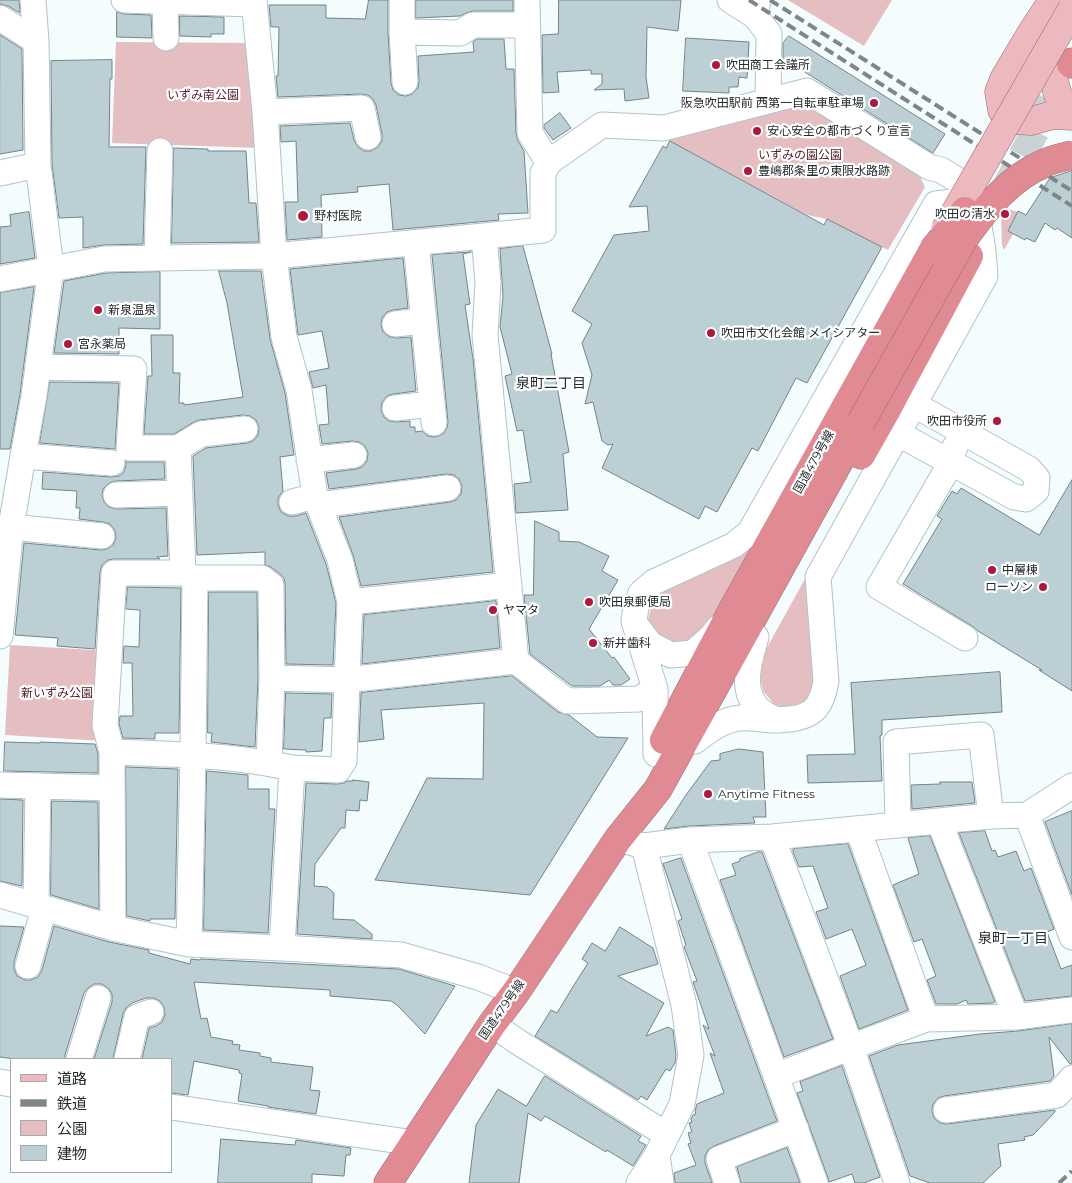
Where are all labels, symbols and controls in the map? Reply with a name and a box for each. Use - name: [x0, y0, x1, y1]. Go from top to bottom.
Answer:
- place label: 吹田商工会議所: [726, 58, 810, 72]
- marker: 吹田商工会議所: [710, 59, 722, 71]
- park label: いずみ南公園: [167, 88, 239, 102]
- place label: 阪急吹田駅前 西第一自転車駐車場: [681, 96, 864, 110]
- marker: 阪急吹田駅前 西第一自転車駐車場: [868, 97, 880, 109]
- place label: 安心安全の都市づくり宣言: [767, 124, 911, 138]
- marker: 安心安全の都市づくり宣言: [751, 125, 763, 137]
- park label: いずみの園公園: [758, 148, 842, 162]
- place label: 豊嶋郡条里の東限水路跡: [758, 164, 890, 178]
- marker: 豊嶋郡条里の東限水路跡: [742, 165, 754, 177]
- place label: 吹田の清水: [935, 207, 995, 221]
- marker: 吹田の清水: [999, 208, 1011, 220]
- marker: 野村医院: [296, 209, 310, 223]
- place label: 野村医院: [314, 209, 362, 223]
- place label: 新泉温泉: [108, 303, 156, 317]
- marker: 新泉温泉: [92, 304, 104, 316]
- place label: 吹田市文化会館 メイシアター: [721, 326, 880, 340]
- marker: 吹田市文化会館 メイシアター: [705, 327, 717, 339]
- place label: 宮永薬局: [78, 337, 126, 351]
- marker: 宮永薬局: [62, 338, 74, 350]
- district label: 泉町二丁目: [516, 376, 586, 392]
- place label: 吹田市役所: [927, 414, 987, 428]
- marker: 吹田市役所: [991, 415, 1003, 427]
- street label: 国道479号線: [791, 428, 837, 496]
- place label: 中層棟: [1002, 563, 1038, 577]
- marker: 中層棟: [986, 564, 998, 576]
- place label: ローソン: [985, 580, 1033, 594]
- marker: ローソン: [1037, 581, 1049, 593]
- place label: 吹田泉郵便局: [599, 595, 671, 609]
- marker: 吹田泉郵便局: [583, 596, 595, 608]
- place label: ヤマタ: [503, 603, 539, 617]
- marker: ヤマタ: [487, 604, 499, 616]
- place label: 新井歯科: [603, 636, 651, 650]
- marker: 新井歯科: [587, 637, 599, 649]
- park label: 新いずみ公園: [21, 686, 93, 700]
- place label: Anytime Fitness: [718, 787, 815, 801]
- marker: Anytime Fitness: [702, 788, 714, 800]
- district label: 泉町一丁目: [978, 931, 1048, 947]
- street label: 国道479号線: [476, 977, 528, 1043]
- legend: [10, 1058, 172, 1173]
- text: 道路: [57, 1069, 87, 1088]
- text: 鉄道: [57, 1094, 87, 1113]
- text: 公園: [57, 1119, 87, 1138]
- text: 建物: [57, 1144, 87, 1163]

